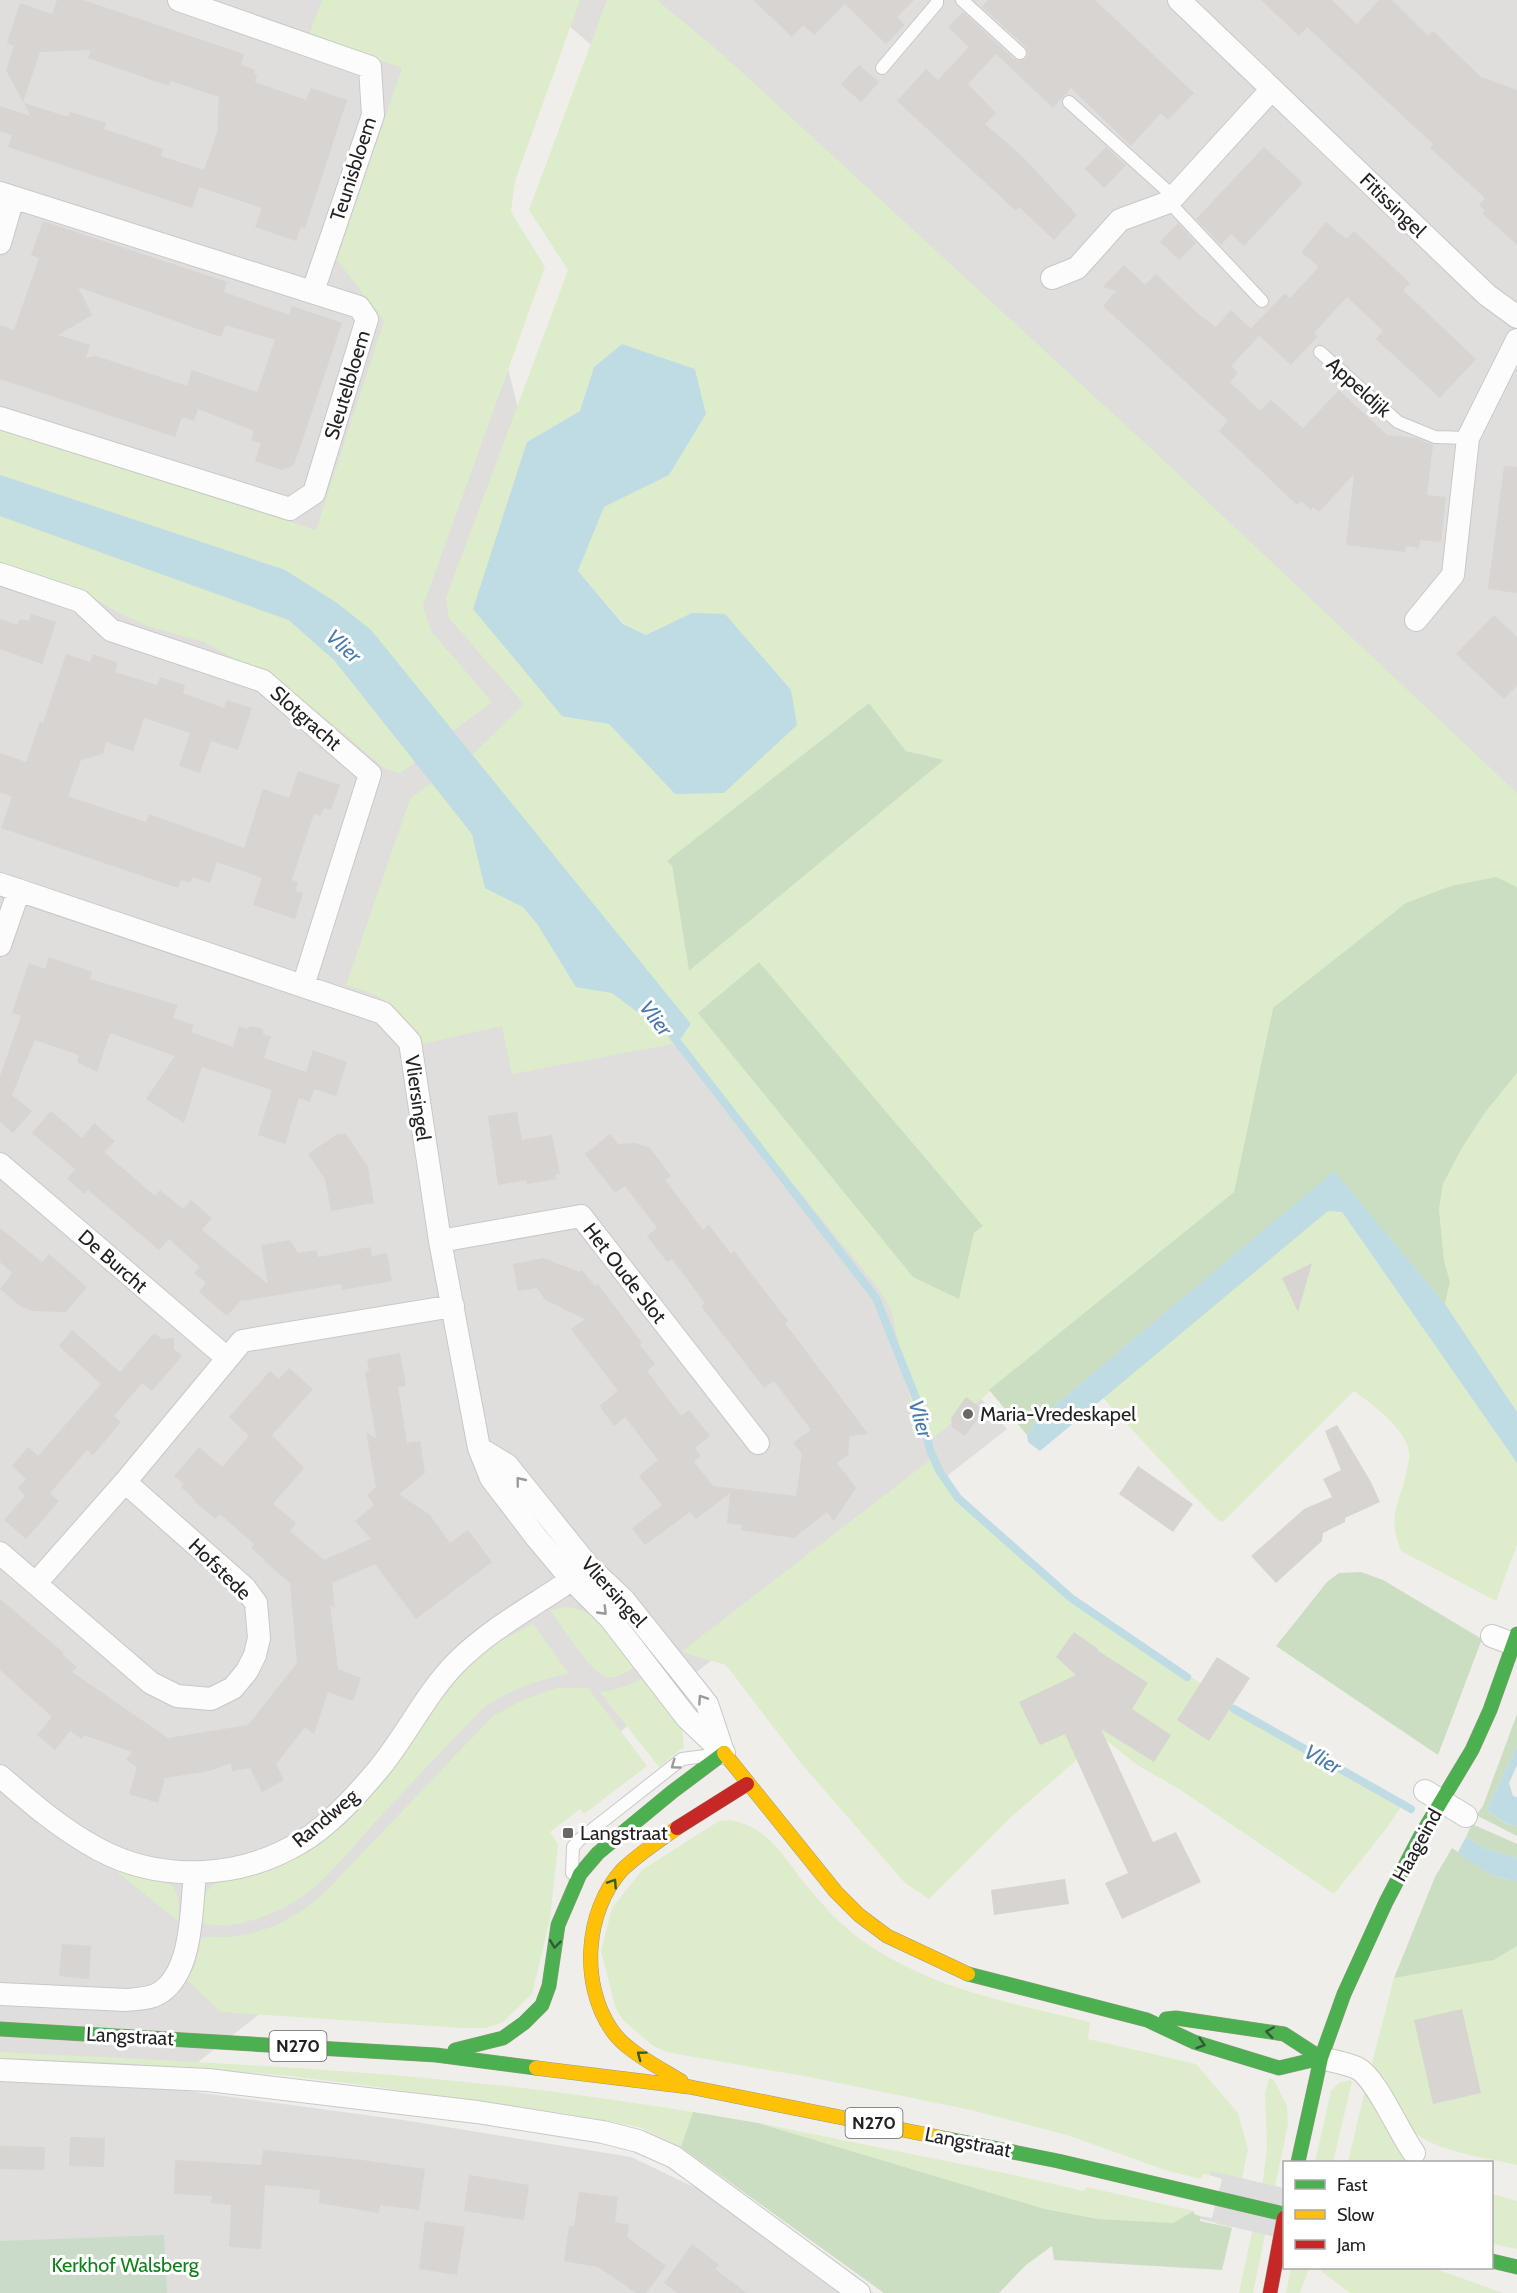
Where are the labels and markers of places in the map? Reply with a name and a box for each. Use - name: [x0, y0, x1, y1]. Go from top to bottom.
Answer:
- place label: Maria-Vredeskapel: [980, 1402, 1136, 1426]
- marker: Maria-Vredeskapel: [961, 1407, 975, 1421]
- place label: Langstraat: [580, 1821, 668, 1845]
- marker: Langstraat: [561, 1826, 575, 1840]

